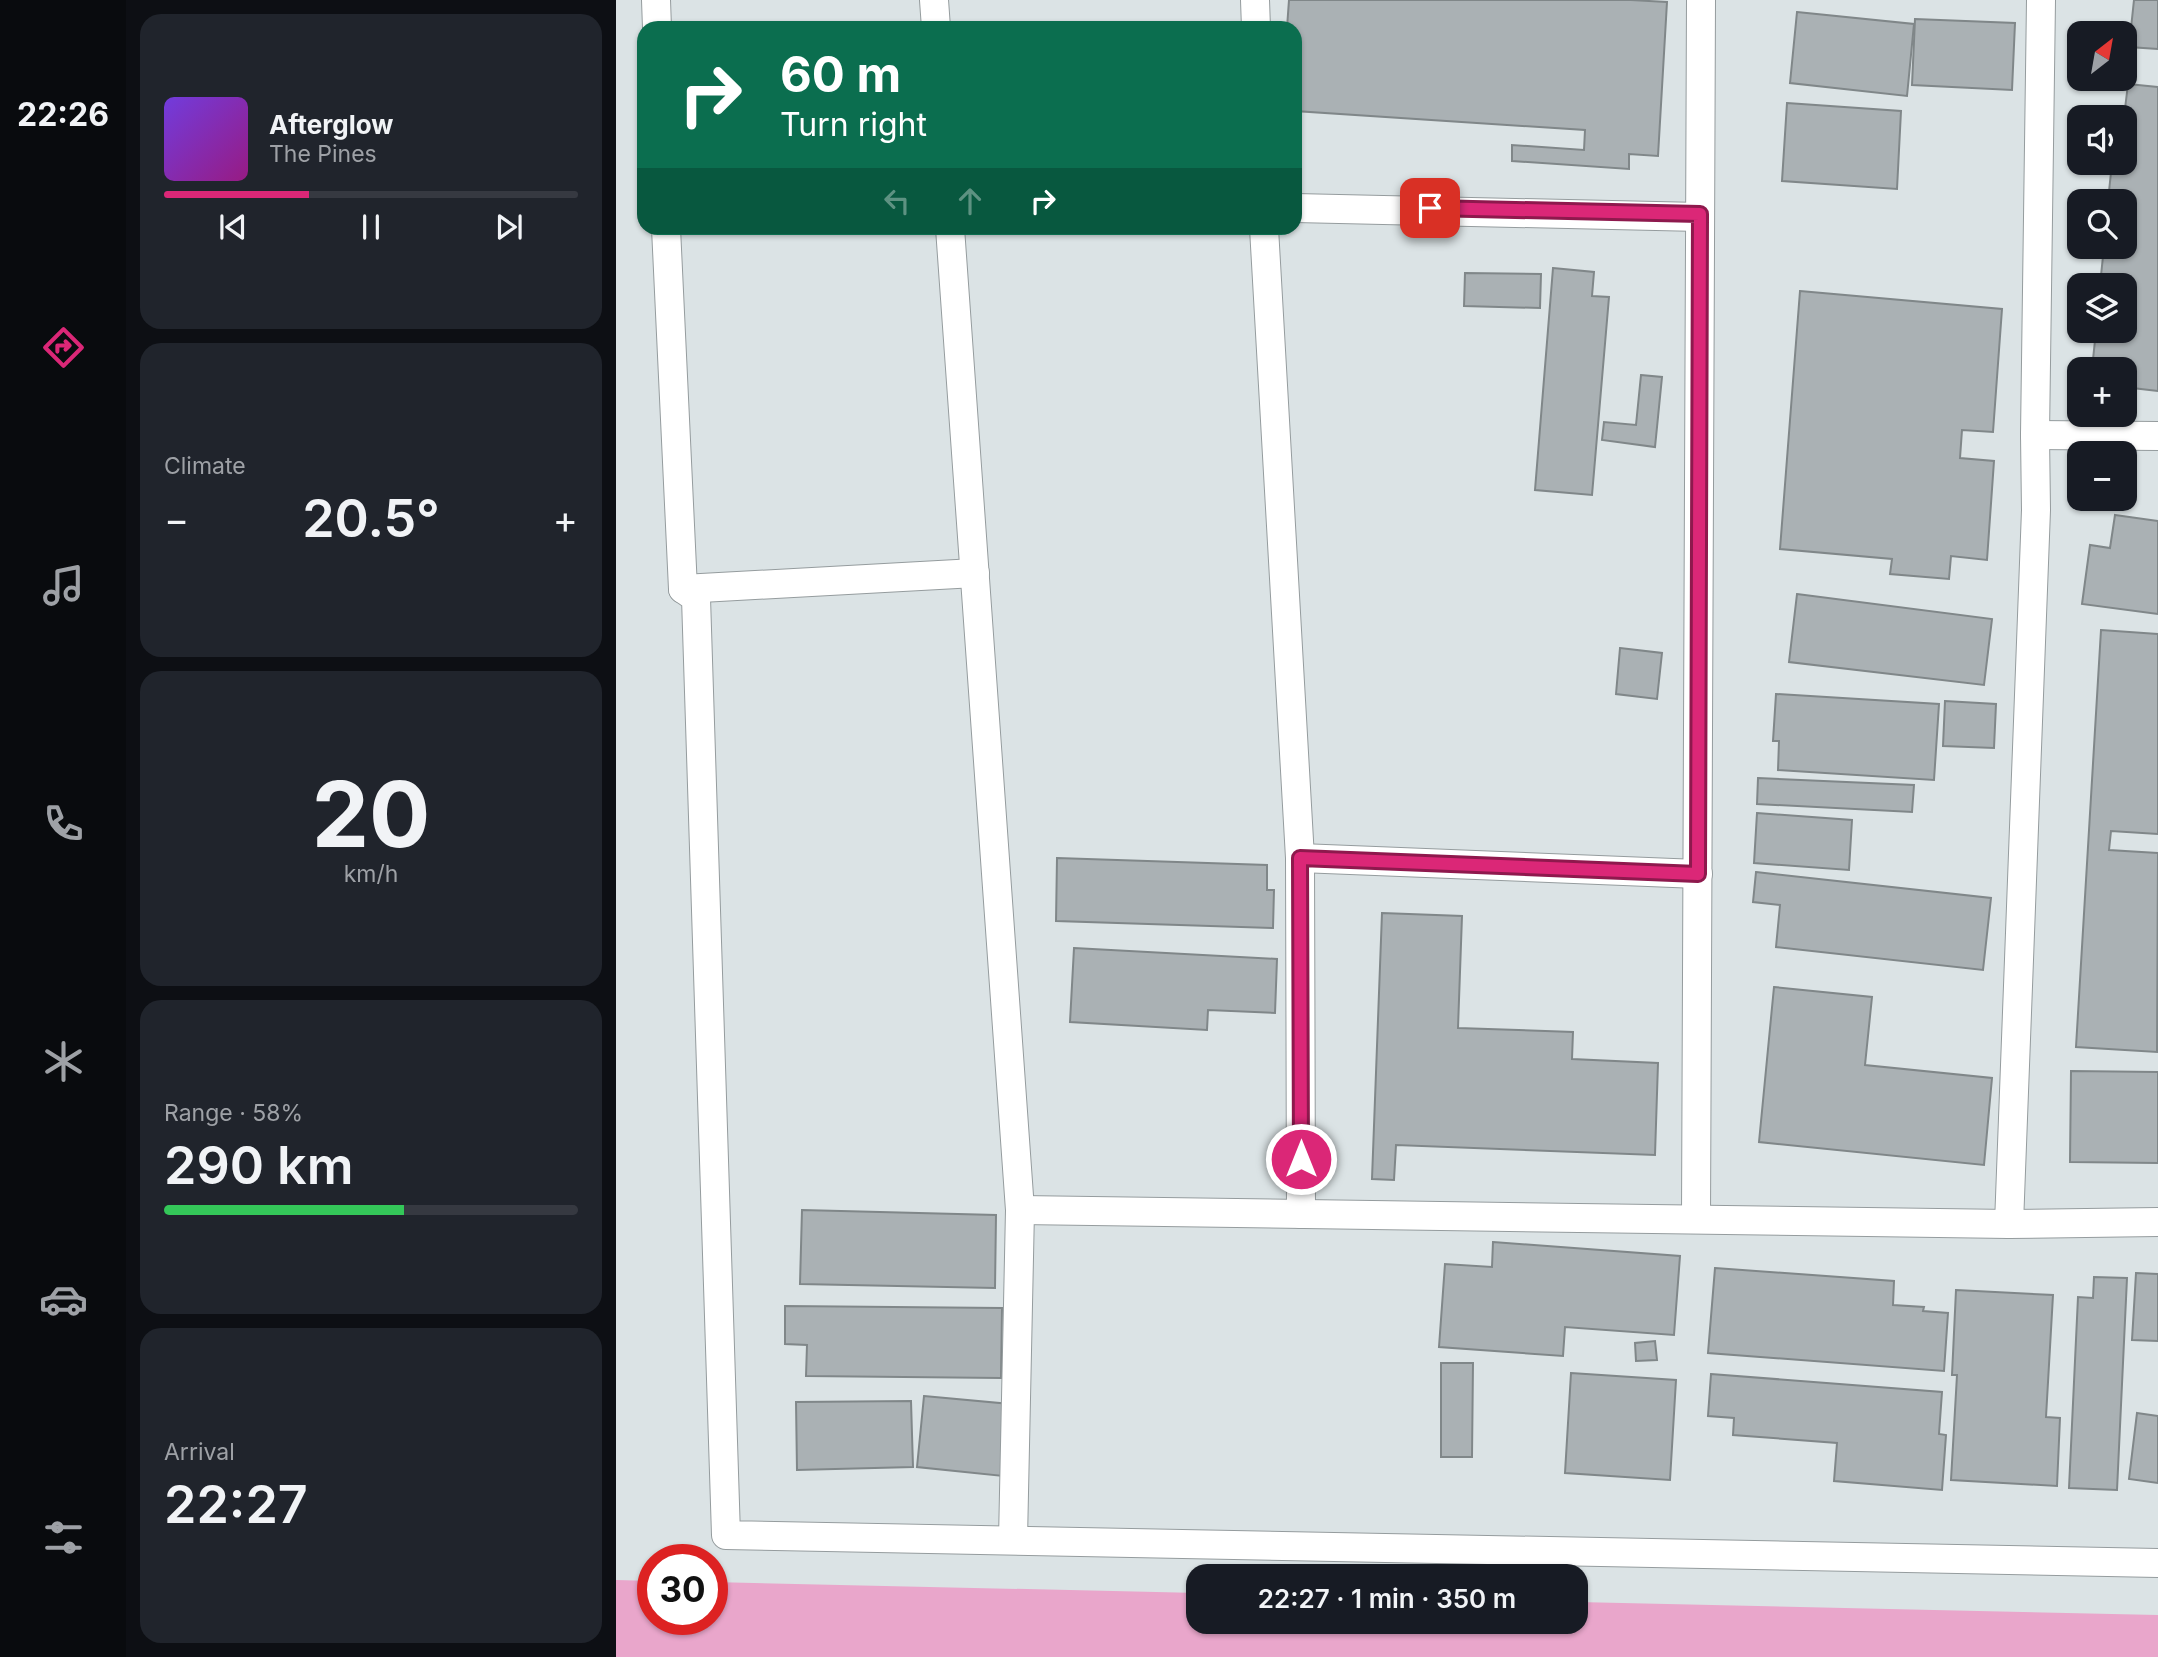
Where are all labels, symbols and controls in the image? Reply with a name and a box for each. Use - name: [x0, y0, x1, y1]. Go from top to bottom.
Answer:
- north arrow: [2067, 21, 2137, 91]
- map controls: [2067, 21, 2137, 511]
- text: 60 m: [780, 45, 901, 104]
- icon: right: [665, 49, 756, 140]
- text: 22:26: [17, 95, 109, 134]
- text: Turn right: [780, 105, 927, 144]
- button: sound: [2067, 105, 2137, 175]
- text: Afterglow: [269, 109, 393, 140]
- text: The Pines: [269, 140, 377, 168]
- pin: [1400, 178, 1460, 238]
- icon: left: [878, 182, 916, 220]
- icon: ahead: [951, 182, 989, 220]
- icon: right: [1024, 182, 1062, 220]
- icon: arrive: [1411, 189, 1449, 227]
- button: search: [2067, 189, 2137, 259]
- icon: previous: [214, 208, 252, 246]
- icon: pause: [352, 208, 390, 246]
- icon: next: [490, 208, 528, 246]
- button: layers: [2067, 273, 2137, 343]
- icon: directions: [39, 323, 88, 372]
- button: +: [2067, 357, 2137, 427]
- button: −: [2067, 441, 2137, 511]
- text: Climate: [164, 452, 246, 480]
- text: 20.5°: [302, 487, 440, 550]
- text: −: [164, 496, 189, 542]
- text: +: [553, 496, 578, 542]
- icon: music: [39, 561, 88, 610]
- text: 20: [312, 759, 430, 869]
- icon: phone: [39, 799, 88, 848]
- text: km/h: [344, 860, 398, 888]
- icon: climate: [39, 1037, 88, 1086]
- text: Range · 58%: [164, 1099, 303, 1127]
- position arrow: [1264, 1122, 1338, 1196]
- text: 290 km: [164, 1134, 354, 1197]
- icon: car: [39, 1275, 88, 1324]
- text: Arrival: [164, 1438, 235, 1466]
- text: 22:27: [164, 1473, 308, 1536]
- icon: filters: [39, 1513, 88, 1562]
- speed limit sign: 30: [637, 1544, 728, 1635]
- text: 22:27 · 1 min · 350 m: [1258, 1583, 1516, 1614]

